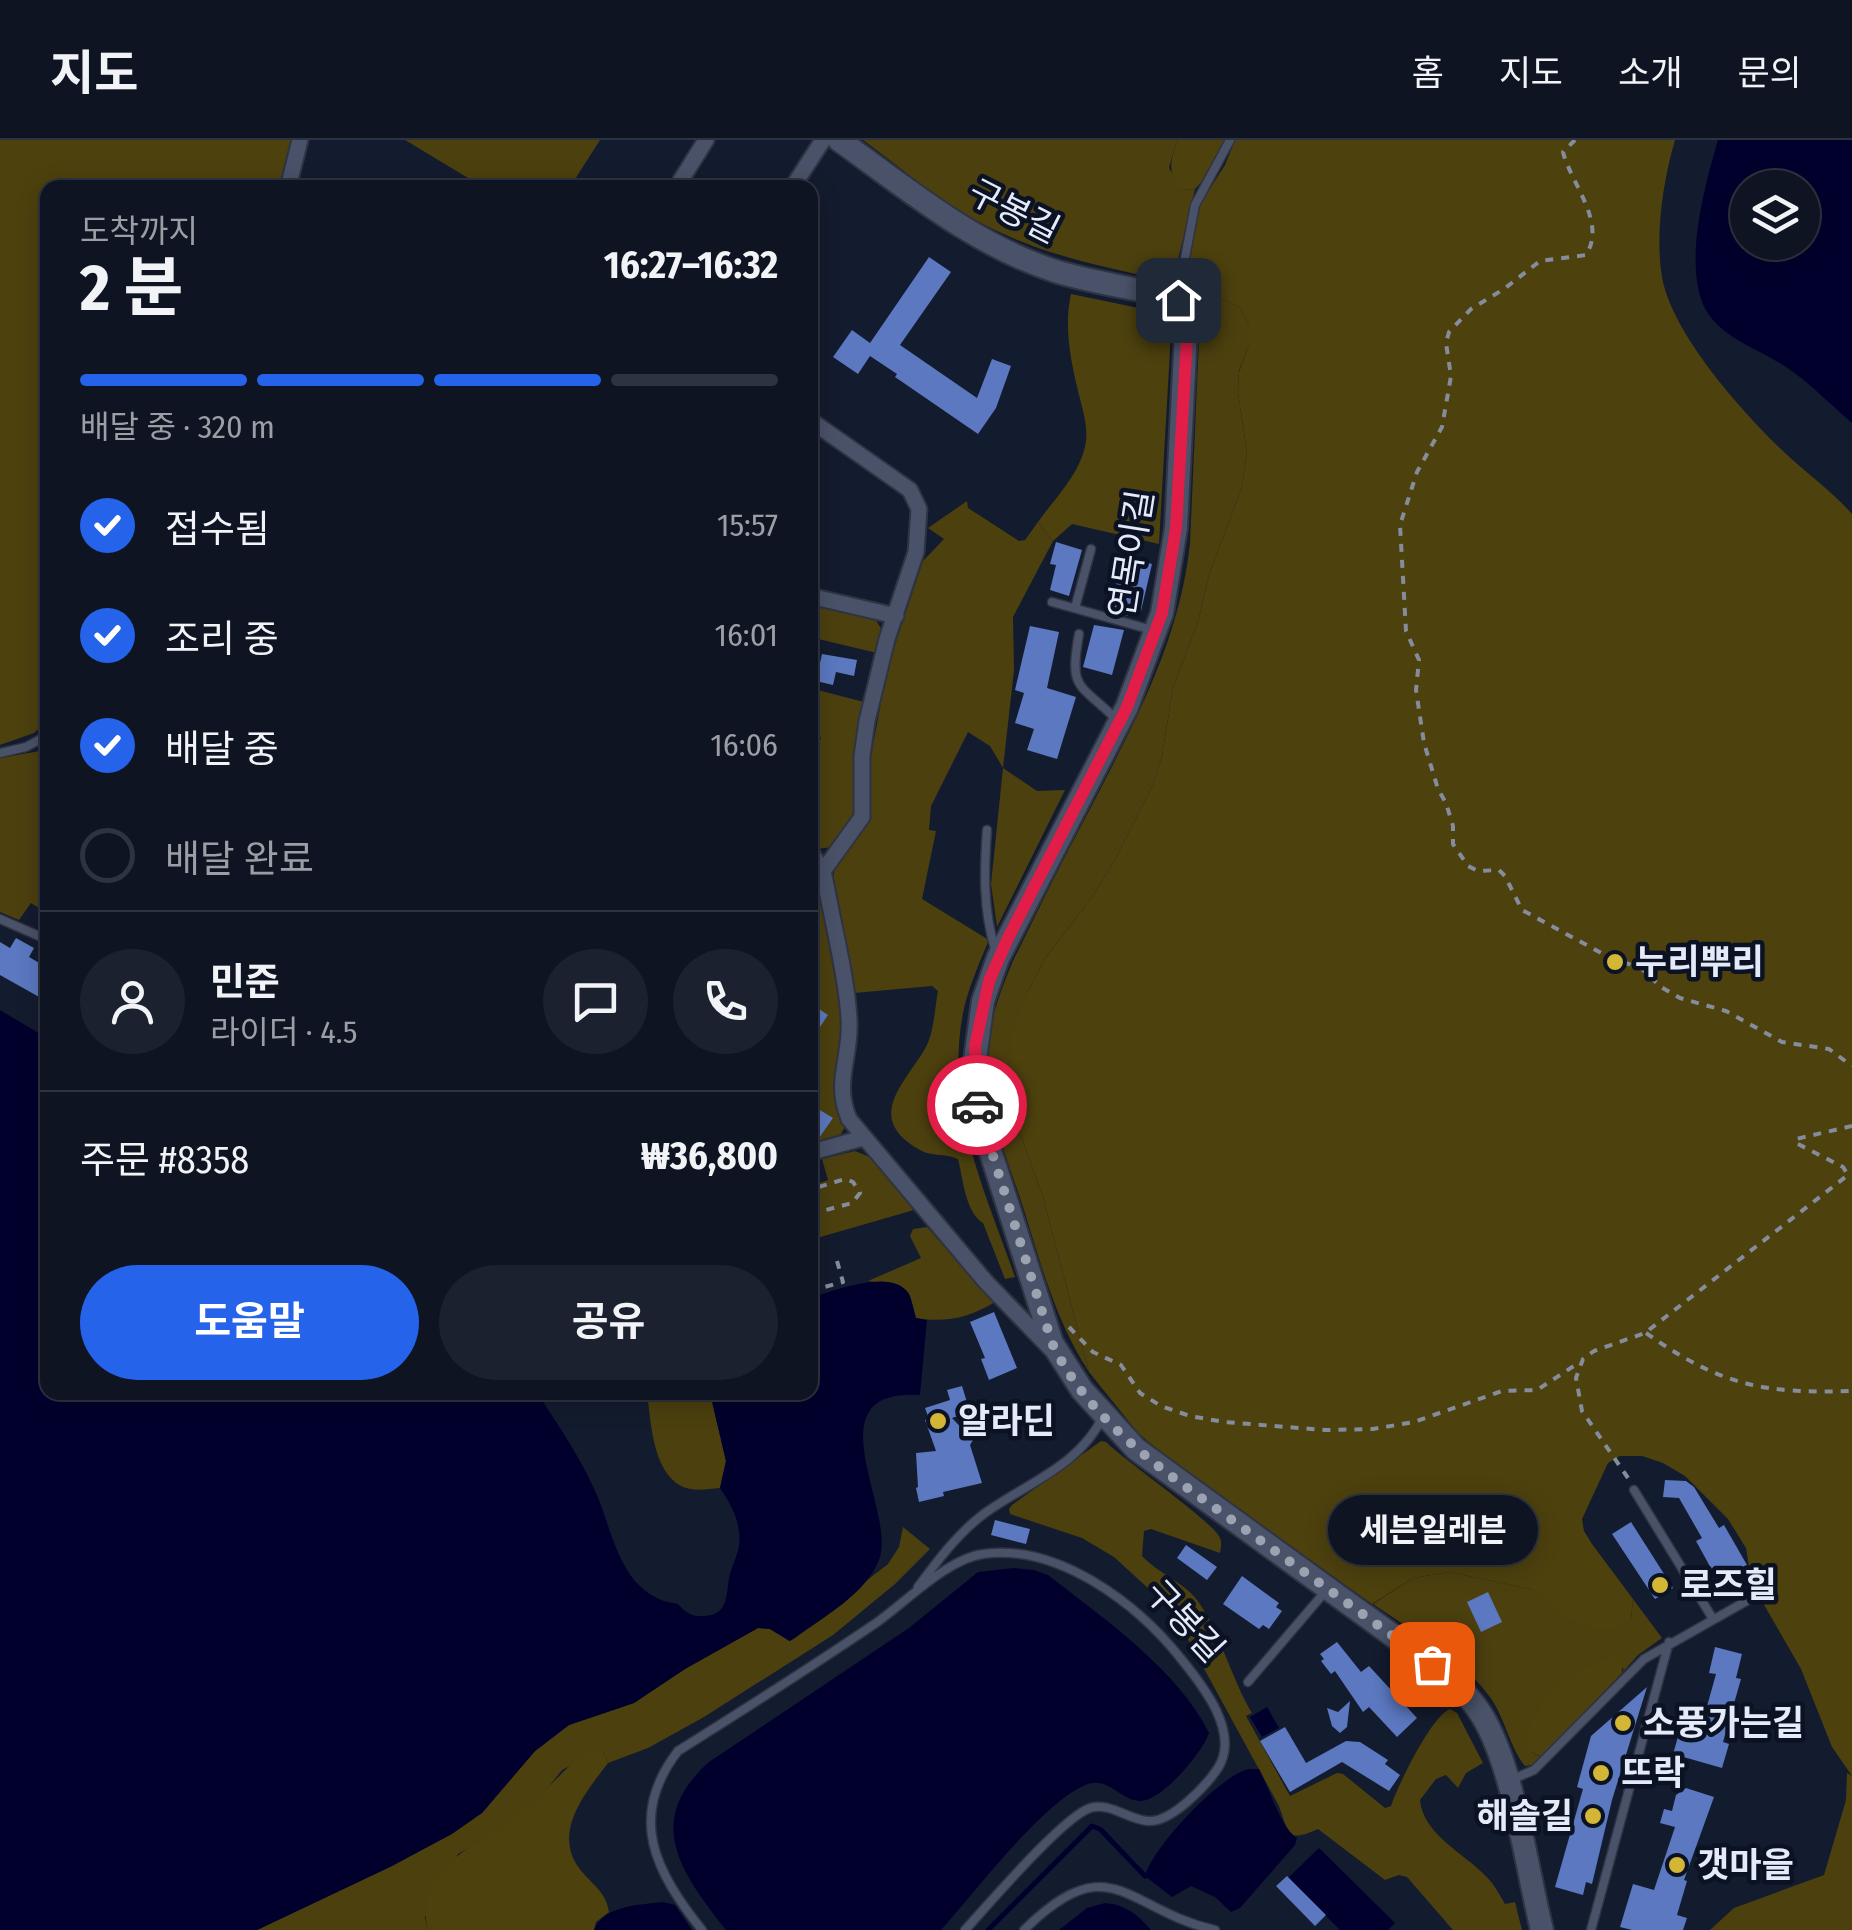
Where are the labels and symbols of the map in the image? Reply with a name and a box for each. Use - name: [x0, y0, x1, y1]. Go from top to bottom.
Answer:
- street label: 구봉길: [961, 170, 1067, 252]
- pin: [1136, 258, 1221, 343]
- street label: 연목이길: [1100, 487, 1162, 621]
- place label: 누리뿌리: [1635, 941, 1764, 983]
- marker: 누리뿌리: [1604, 951, 1626, 973]
- courier: [927, 1055, 1027, 1155]
- place label: 알라딘: [958, 1400, 1055, 1442]
- marker: 알라딘: [927, 1410, 949, 1432]
- callout: 세븐일레븐: [1327, 1494, 1537, 1564]
- place label: 로즈힐: [1680, 1564, 1777, 1606]
- street label: 구봉길: [1137, 1571, 1233, 1671]
- marker: 로즈힐: [1649, 1574, 1671, 1596]
- pin: [1390, 1622, 1475, 1707]
- place label: 소풍가는길: [1643, 1702, 1804, 1744]
- marker: 소풍가는길: [1612, 1712, 1634, 1734]
- place label: 뜨락: [1621, 1752, 1685, 1794]
- marker: 뜨락: [1590, 1762, 1612, 1784]
- place label: 해솔길: [1476, 1795, 1573, 1837]
- marker: 해솔길: [1582, 1805, 1604, 1827]
- place label: 갯마을: [1697, 1844, 1794, 1886]
- marker: 갯마을: [1666, 1854, 1688, 1876]

